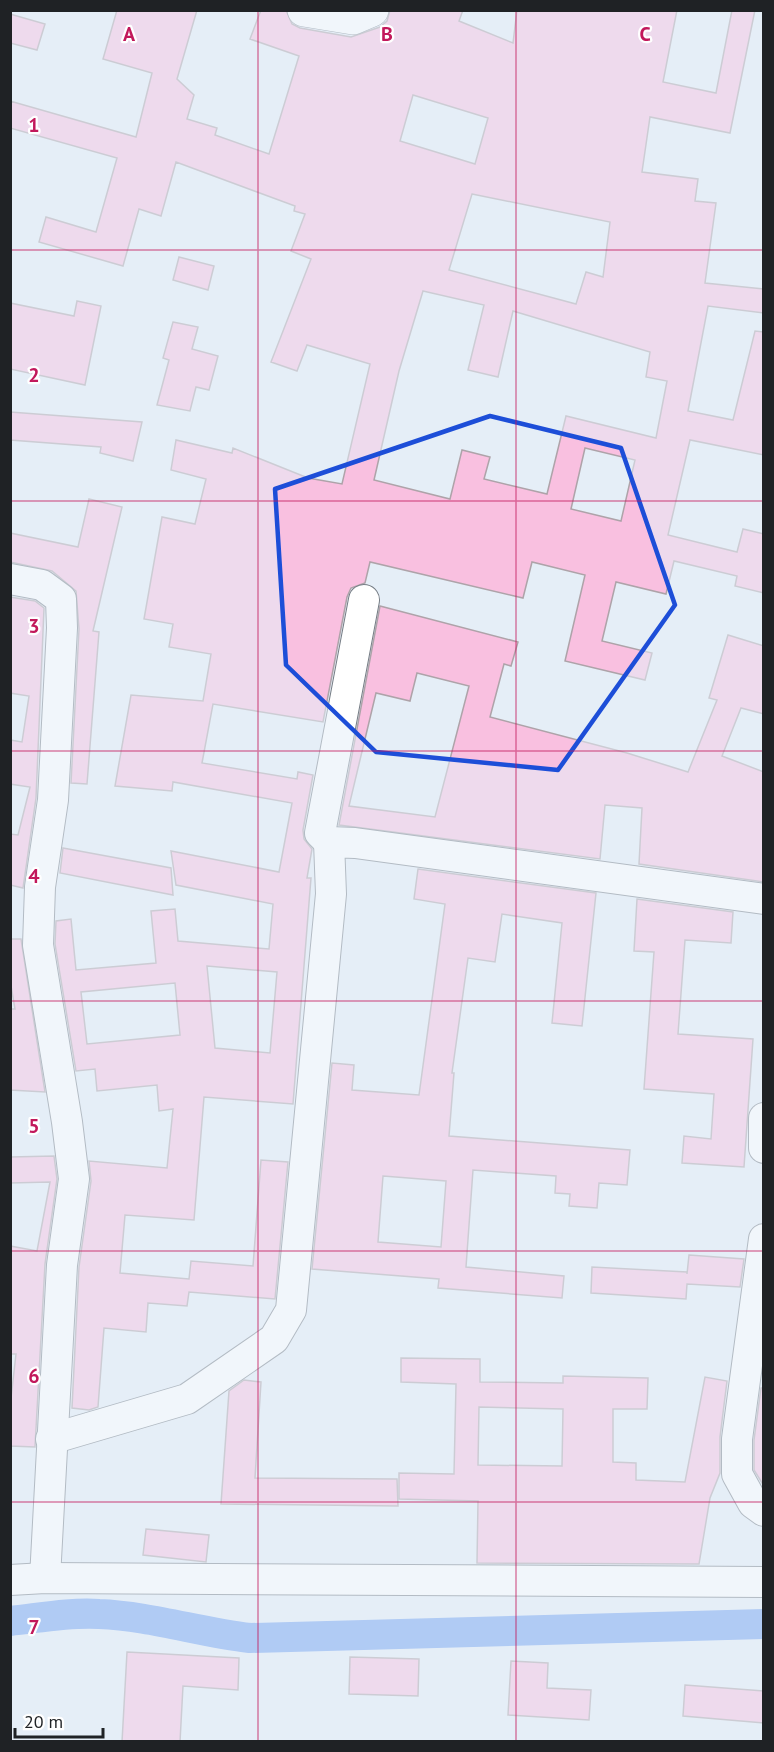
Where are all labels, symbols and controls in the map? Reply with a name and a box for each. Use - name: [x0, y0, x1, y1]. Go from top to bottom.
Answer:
- text: A: [123, 21, 136, 47]
- text: B: [381, 21, 393, 47]
- text: C: [639, 21, 651, 47]
- text: 1: [28, 112, 40, 138]
- text: 2: [28, 362, 40, 388]
- text: 3: [28, 613, 40, 639]
- text: 4: [28, 863, 40, 889]
- text: 5: [28, 1113, 40, 1139]
- text: 6: [28, 1363, 40, 1389]
- text: 7: [28, 1614, 40, 1640]
- scale bar: [15, 1701, 104, 1739]
- text: 20 m: [24, 1710, 63, 1733]

